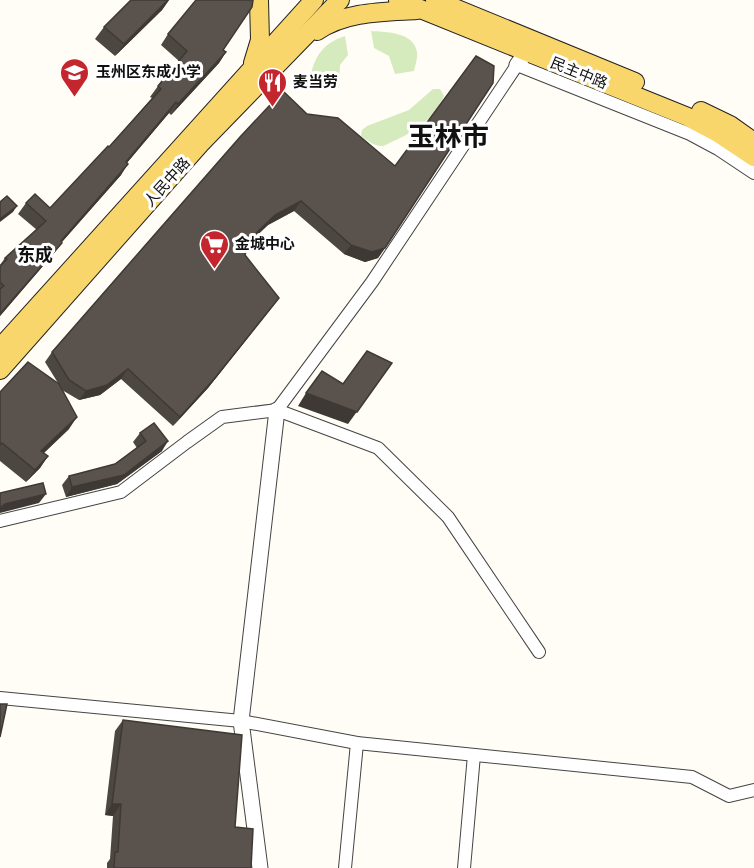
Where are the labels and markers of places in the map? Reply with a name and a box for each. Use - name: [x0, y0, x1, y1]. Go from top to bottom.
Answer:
- school or university icon: 玉州区东成小学: [59, 56, 91, 98]
- place label: 玉州区东成小学: [96, 62, 201, 81]
- restaurant icon: 麦当劳: [256, 66, 288, 108]
- place label: 麦当劳: [293, 72, 338, 91]
- supermarket icon: 金城中心: [198, 228, 230, 270]
- place label: 金城中心: [235, 234, 295, 253]

